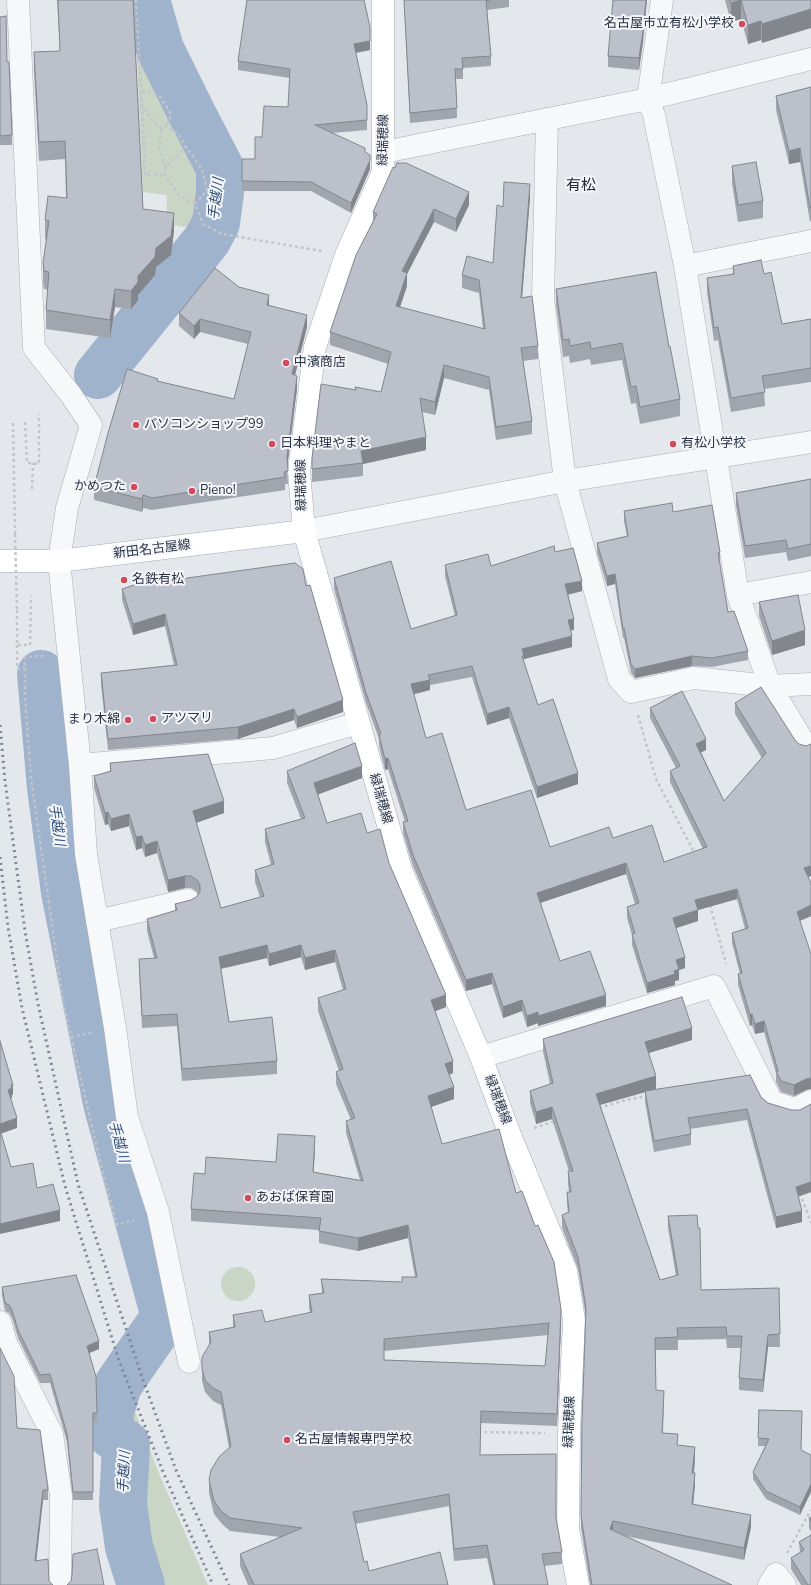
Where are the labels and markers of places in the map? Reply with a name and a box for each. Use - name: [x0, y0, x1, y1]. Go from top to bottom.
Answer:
- place label: 名古屋市立有松小学校: [604, 16, 734, 32]
- marker: 名古屋市立有松小学校: [737, 19, 747, 29]
- place label: 中濱商店: [294, 355, 346, 371]
- marker: 中濱商店: [281, 358, 291, 368]
- place label: パソコンショップ99: [144, 417, 264, 433]
- marker: パソコンショップ99: [131, 420, 141, 430]
- place label: 日本料理やまと: [280, 436, 371, 452]
- place label: 有松小学校: [681, 436, 746, 452]
- marker: 日本料理やまと: [267, 439, 277, 449]
- marker: 有松小学校: [668, 439, 678, 449]
- place label: かめつた: [74, 479, 126, 495]
- marker: かめつた: [129, 482, 139, 492]
- place label: Pieno!: [200, 483, 236, 499]
- marker: Pieno!: [187, 486, 197, 496]
- place label: 名鉄有松: [132, 572, 184, 588]
- marker: 名鉄有松: [119, 575, 129, 585]
- place label: アツマリ: [161, 711, 213, 727]
- place label: まり木綿: [68, 712, 120, 728]
- marker: アツマリ: [148, 714, 158, 724]
- marker: まり木綿: [123, 715, 133, 725]
- place label: あおば保育園: [256, 1190, 334, 1206]
- marker: あおば保育園: [243, 1193, 253, 1203]
- place label: 名古屋情報専門学校: [295, 1432, 412, 1448]
- marker: 名古屋情報専門学校: [282, 1435, 292, 1445]

